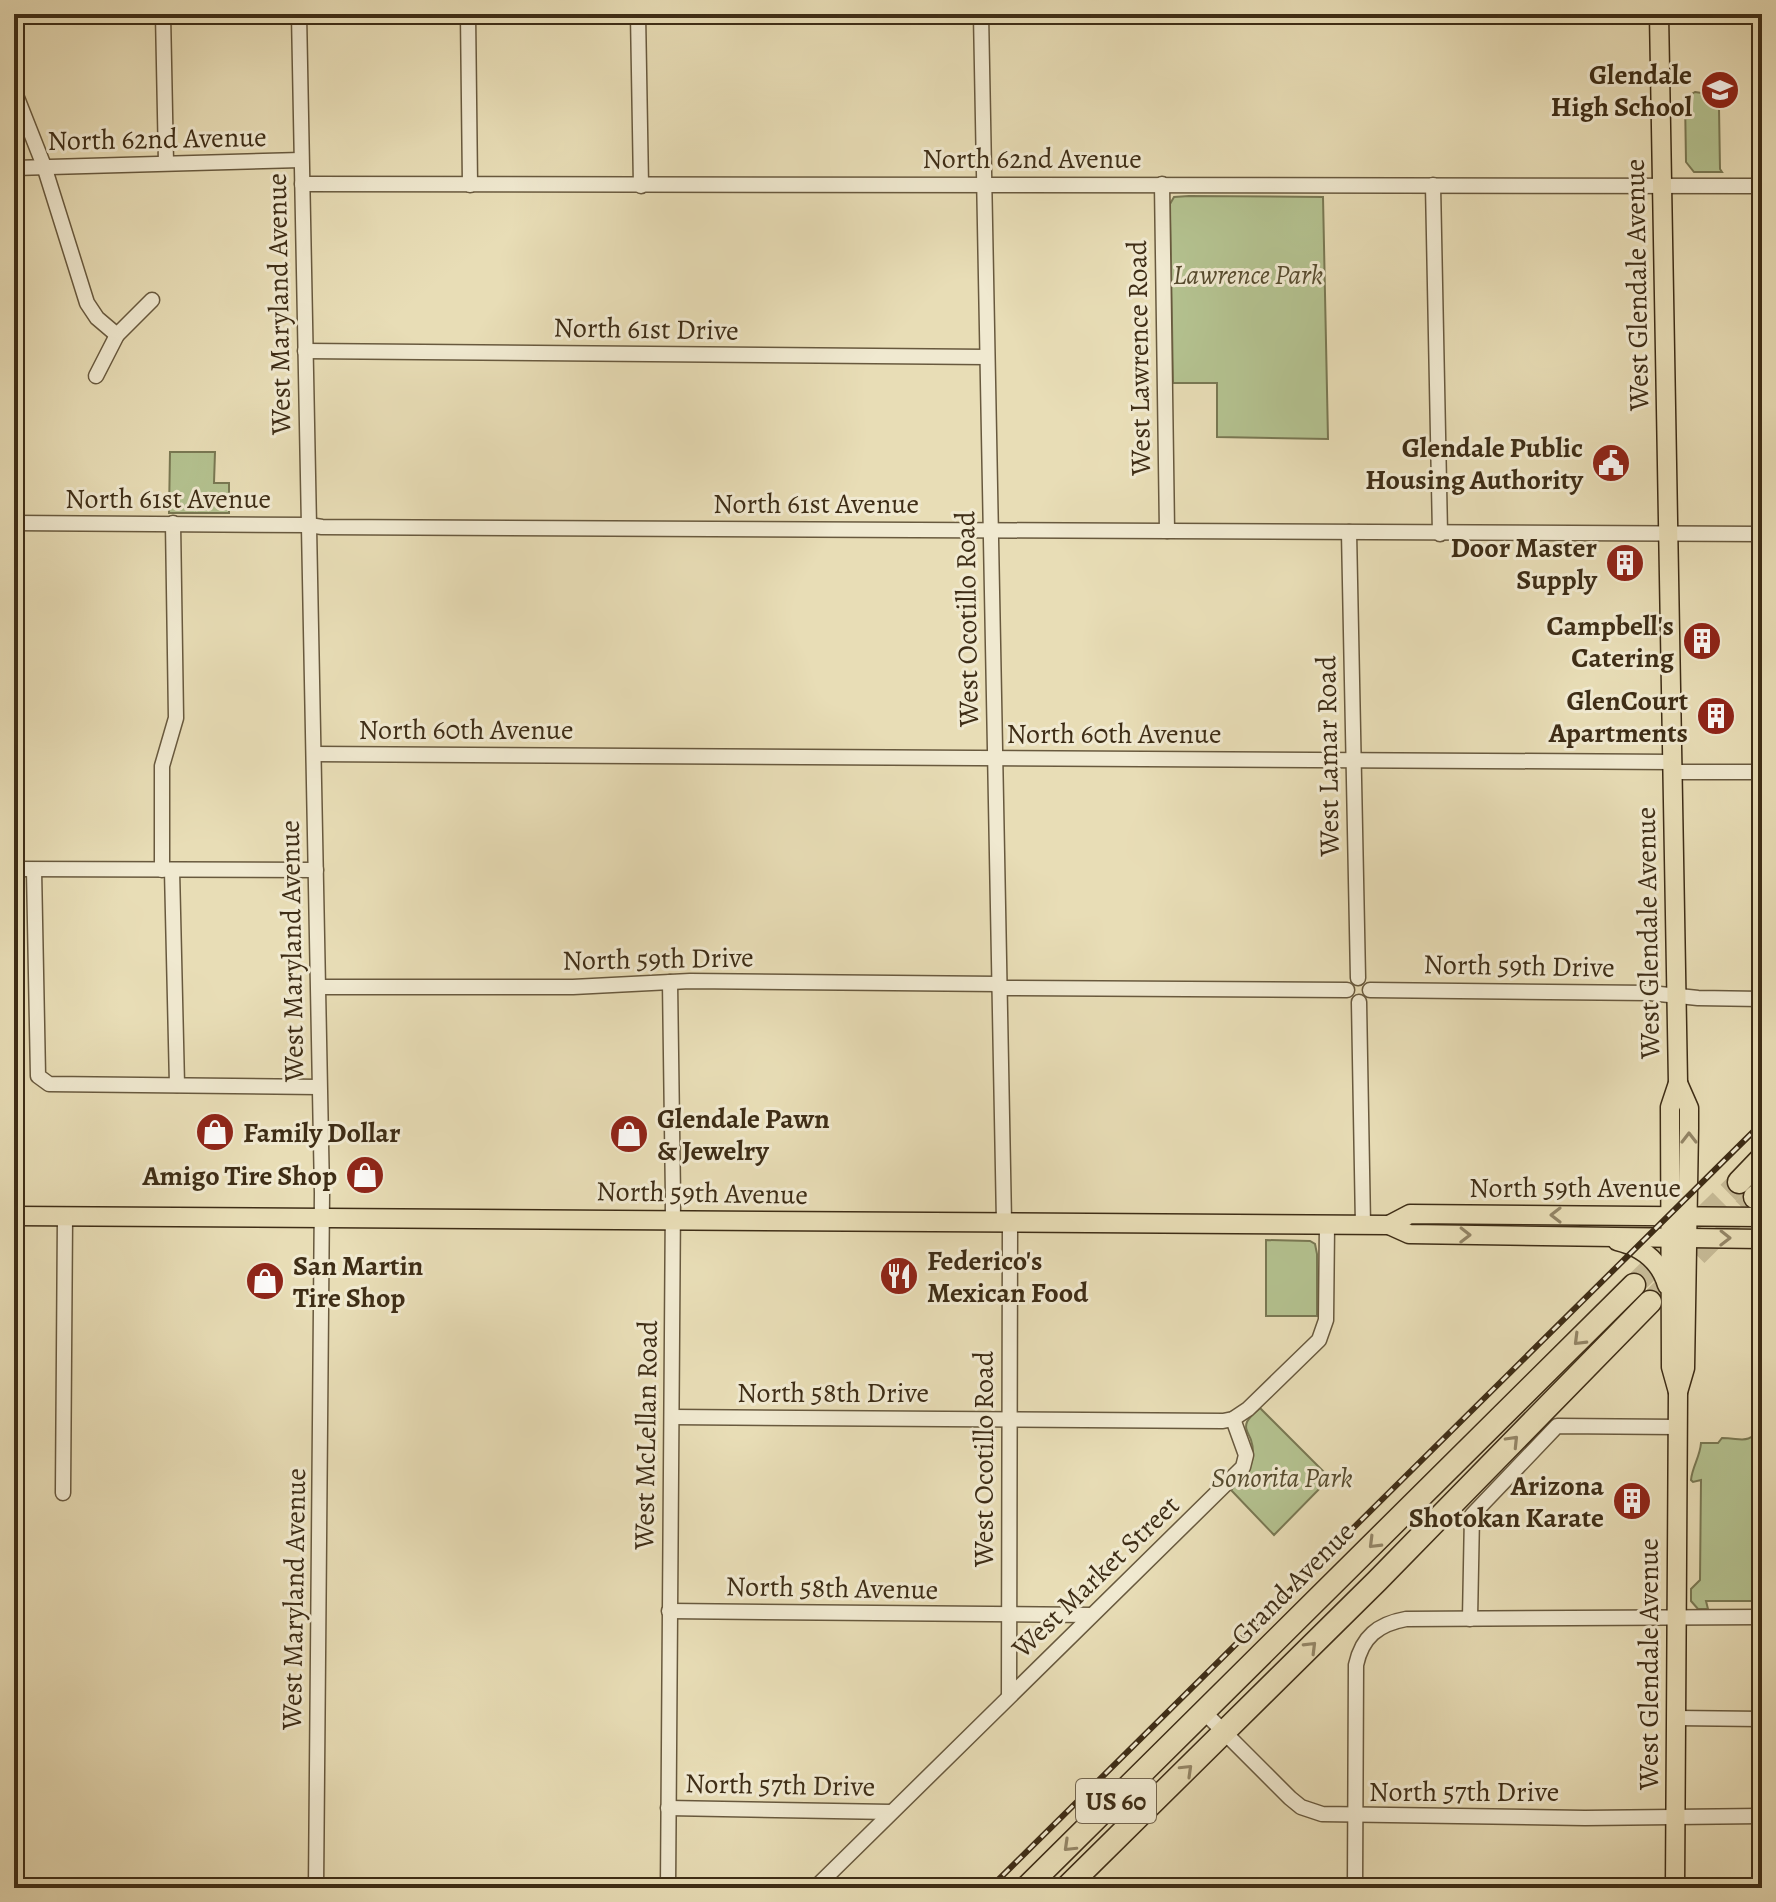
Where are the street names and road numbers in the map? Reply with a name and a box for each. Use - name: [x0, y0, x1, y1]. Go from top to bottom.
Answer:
- street label: North 62nd Avenue: [47, 118, 267, 160]
- street label: North 62nd Avenue: [922, 140, 1142, 178]
- street label: West Glendale Avenue: [1616, 159, 1658, 412]
- street label: West Maryland Avenue: [258, 173, 300, 436]
- street label: West Lawrence Road: [1118, 239, 1160, 477]
- street label: North 61st Drive: [553, 308, 739, 350]
- street label: North 61st Avenue: [65, 480, 271, 518]
- street label: North 61st Avenue: [713, 485, 919, 523]
- street label: West Ocotillo Road: [946, 510, 988, 728]
- street label: West Lamar Road: [1307, 654, 1349, 858]
- street label: North 60th Avenue: [359, 711, 573, 749]
- street label: North 60th Avenue: [1007, 715, 1221, 753]
- street label: West Glendale Avenue: [1627, 807, 1669, 1060]
- street label: West Maryland Avenue: [271, 820, 313, 1083]
- street label: North 59th Drive: [562, 938, 754, 980]
- street label: North 59th Drive: [1423, 945, 1615, 987]
- street label: North 59th Avenue: [1469, 1169, 1681, 1207]
- street label: North 59th Avenue: [596, 1172, 808, 1214]
- street label: West McLellan Road: [625, 1319, 667, 1551]
- street label: West Ocotillo Road: [965, 1350, 1003, 1568]
- street label: North 58th Drive: [737, 1374, 929, 1412]
- street label: West Maryland Avenue: [273, 1468, 315, 1731]
- street label: West Market Street: [1003, 1487, 1188, 1667]
- street label: Grand Avenue: [1222, 1513, 1363, 1654]
- street label: West Glendale Avenue: [1630, 1538, 1668, 1791]
- street label: North 58th Avenue: [725, 1567, 939, 1609]
- street label: North 57th Drive: [684, 1764, 875, 1806]
- street label: North 57th Drive: [1369, 1773, 1559, 1811]
- road number: US 60: [1076, 1779, 1156, 1823]

